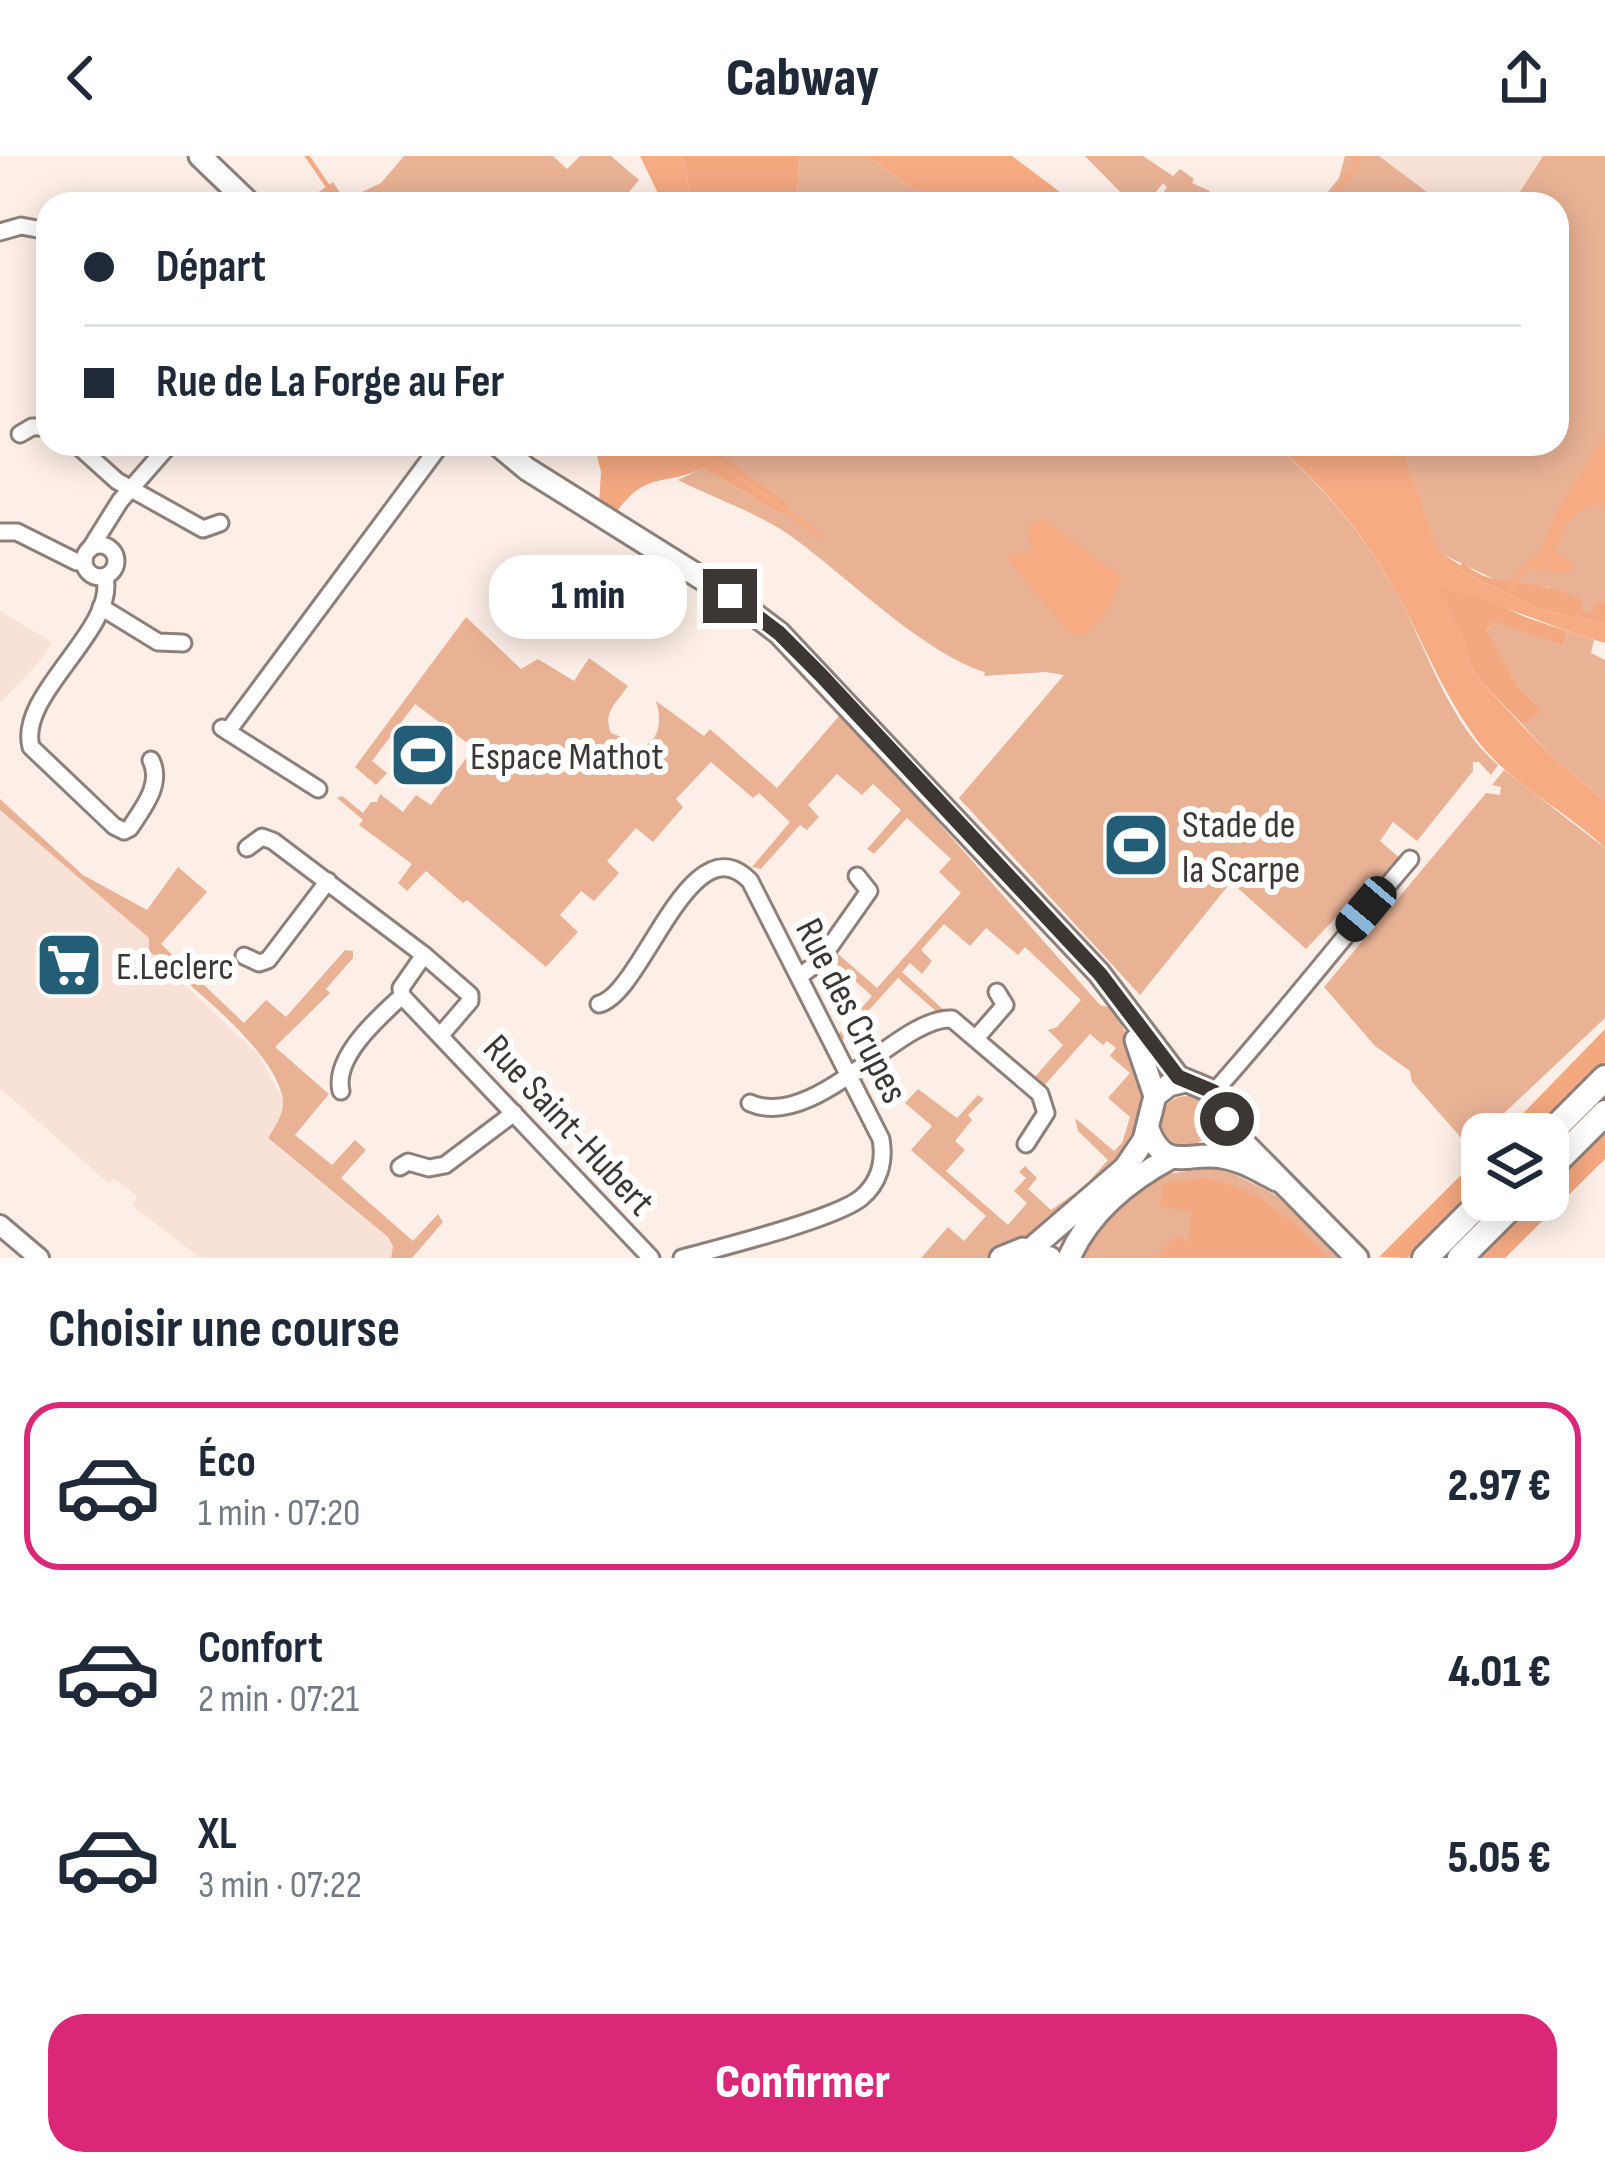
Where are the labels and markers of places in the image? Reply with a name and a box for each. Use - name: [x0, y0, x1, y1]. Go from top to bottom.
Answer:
- sports icon: Espace Mathot: [388, 720, 458, 790]
- place label: Espace Mathot: [470, 734, 663, 781]
- place label: Stade de la Scarpe: [1182, 802, 1300, 894]
- sports icon: Stade de la Scarpe: [1101, 810, 1171, 880]
- supermarket icon: E.Leclerc: [34, 930, 104, 1000]
- place label: E.Leclerc: [116, 944, 234, 991]

